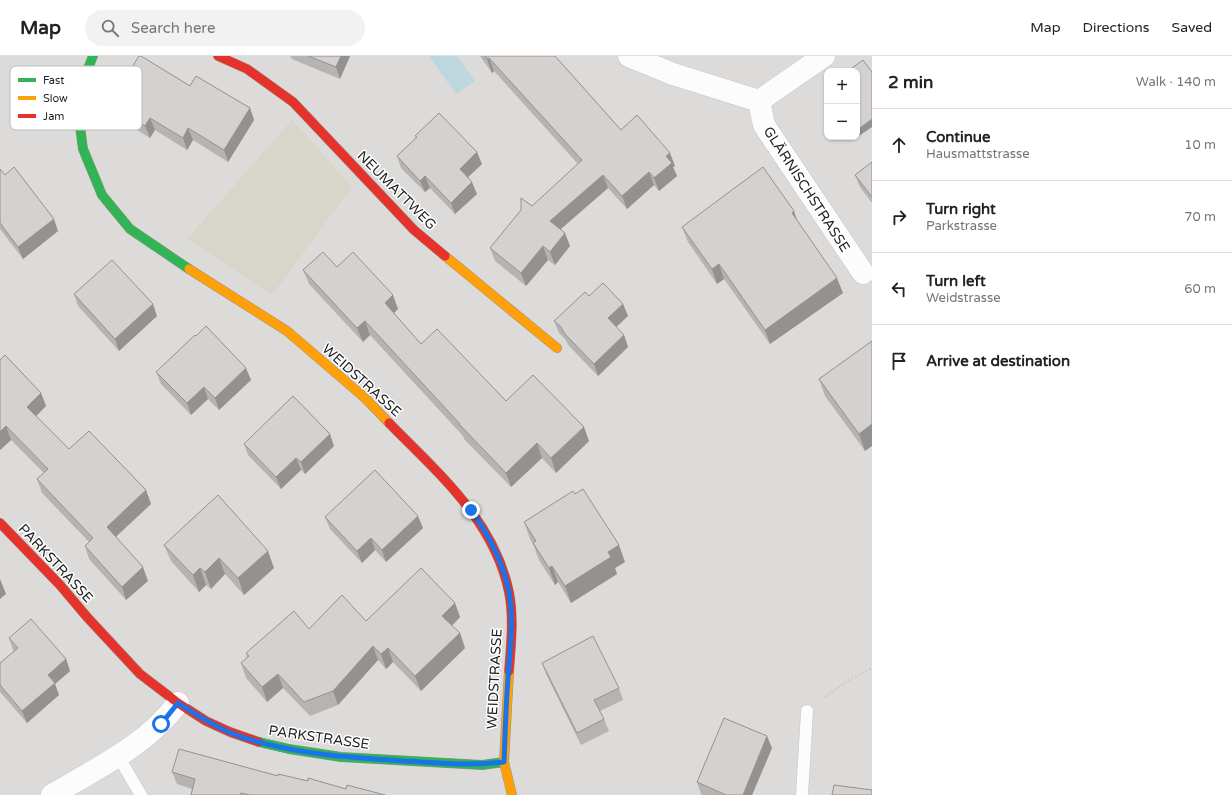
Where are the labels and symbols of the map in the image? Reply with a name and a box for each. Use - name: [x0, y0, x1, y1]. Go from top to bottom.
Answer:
- legend: [10, 66, 142, 130]
- text: Fast: [43, 74, 64, 87]
- text: Slow: [43, 92, 68, 105]
- text: Jam: [43, 110, 64, 123]
- street label: GLÄRNISCHSTRASSE: [760, 123, 854, 255]
- street label: NEUMATTWEG: [354, 147, 440, 233]
- street label: WEIDSTRASSE: [319, 340, 405, 420]
- route end: [462, 501, 480, 519]
- street label: PARKSTRASSE: [15, 520, 97, 606]
- street label: WEIDSTRASSE: [483, 628, 506, 730]
- route start: [152, 715, 170, 733]
- street label: PARKSTRASSE: [267, 722, 371, 753]

